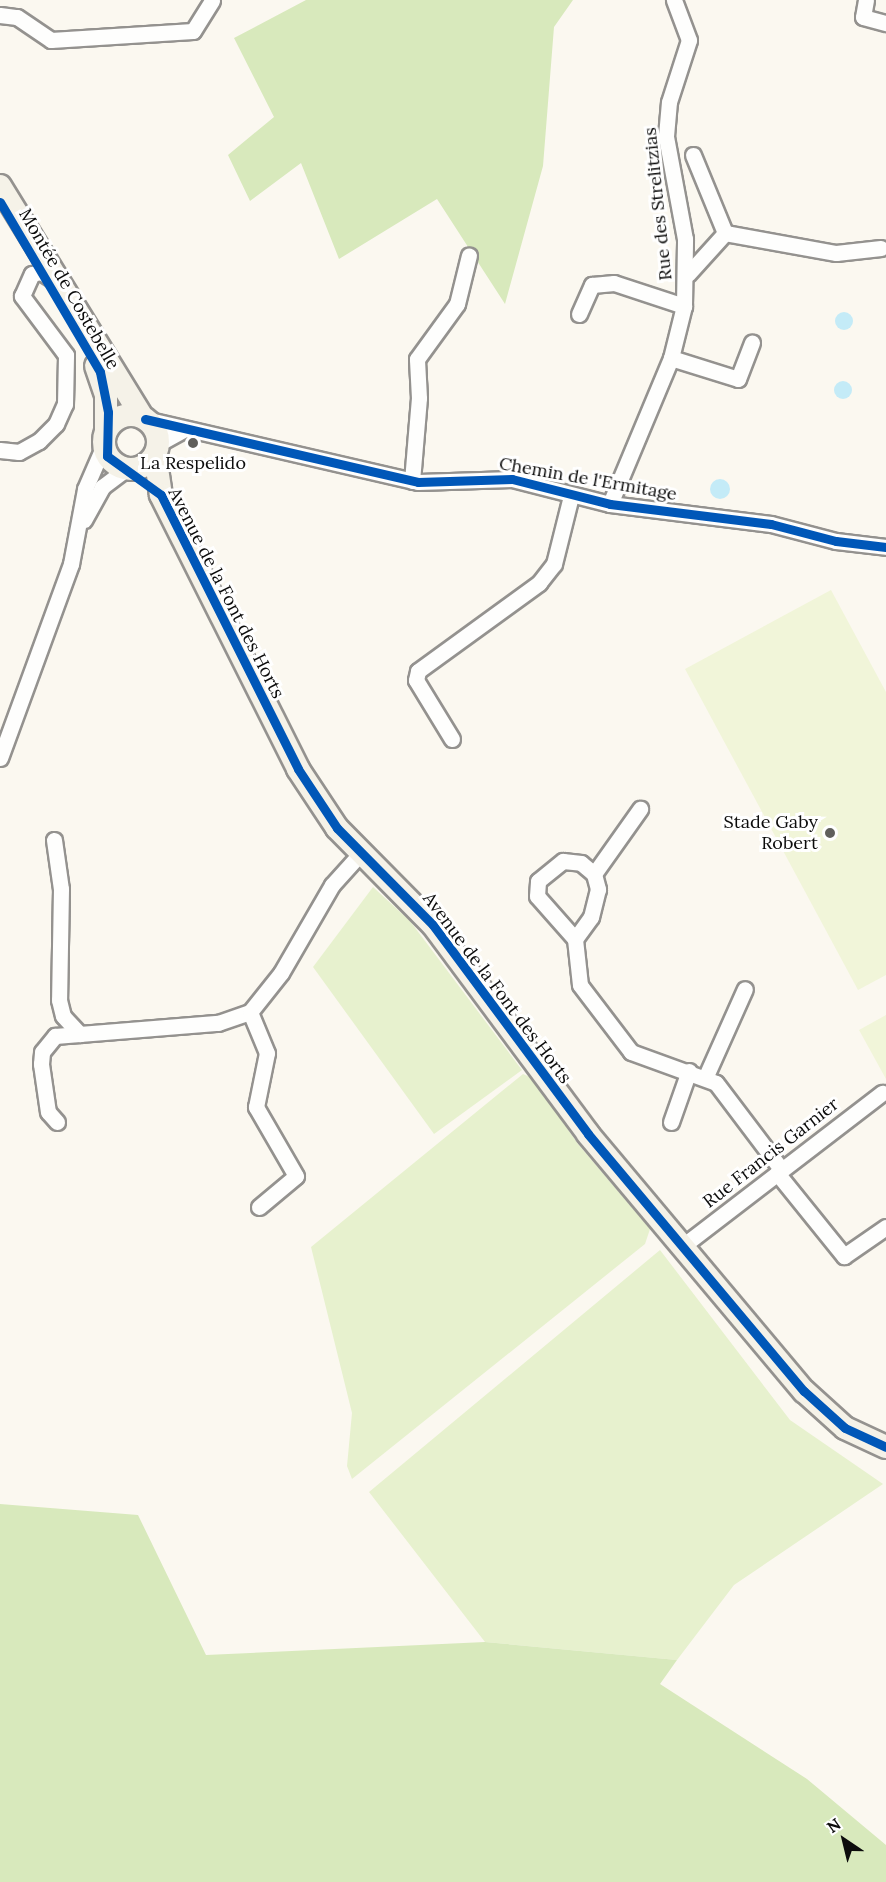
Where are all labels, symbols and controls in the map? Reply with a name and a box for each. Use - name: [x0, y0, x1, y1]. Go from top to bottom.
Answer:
- street label: Rue des Strelitzias: [639, 126, 677, 282]
- street label: Montée de Costebelle: [14, 205, 124, 373]
- marker: La Respelido: [186, 436, 200, 450]
- place label: La Respelido: [140, 452, 246, 474]
- street label: Chemin de l'Ermitage: [497, 453, 679, 505]
- street label: Avenue de la Font des Horts: [163, 484, 289, 702]
- place label: Stade Gaby Robert: [724, 812, 818, 854]
- marker: Stade Gaby Robert: [823, 826, 837, 840]
- street label: Avenue de la Font des Horts: [418, 888, 576, 1088]
- street label: Rue Francis Garnier: [699, 1093, 843, 1213]
- north arrow: [814, 1810, 874, 1870]
- text: N: [823, 1814, 844, 1837]

